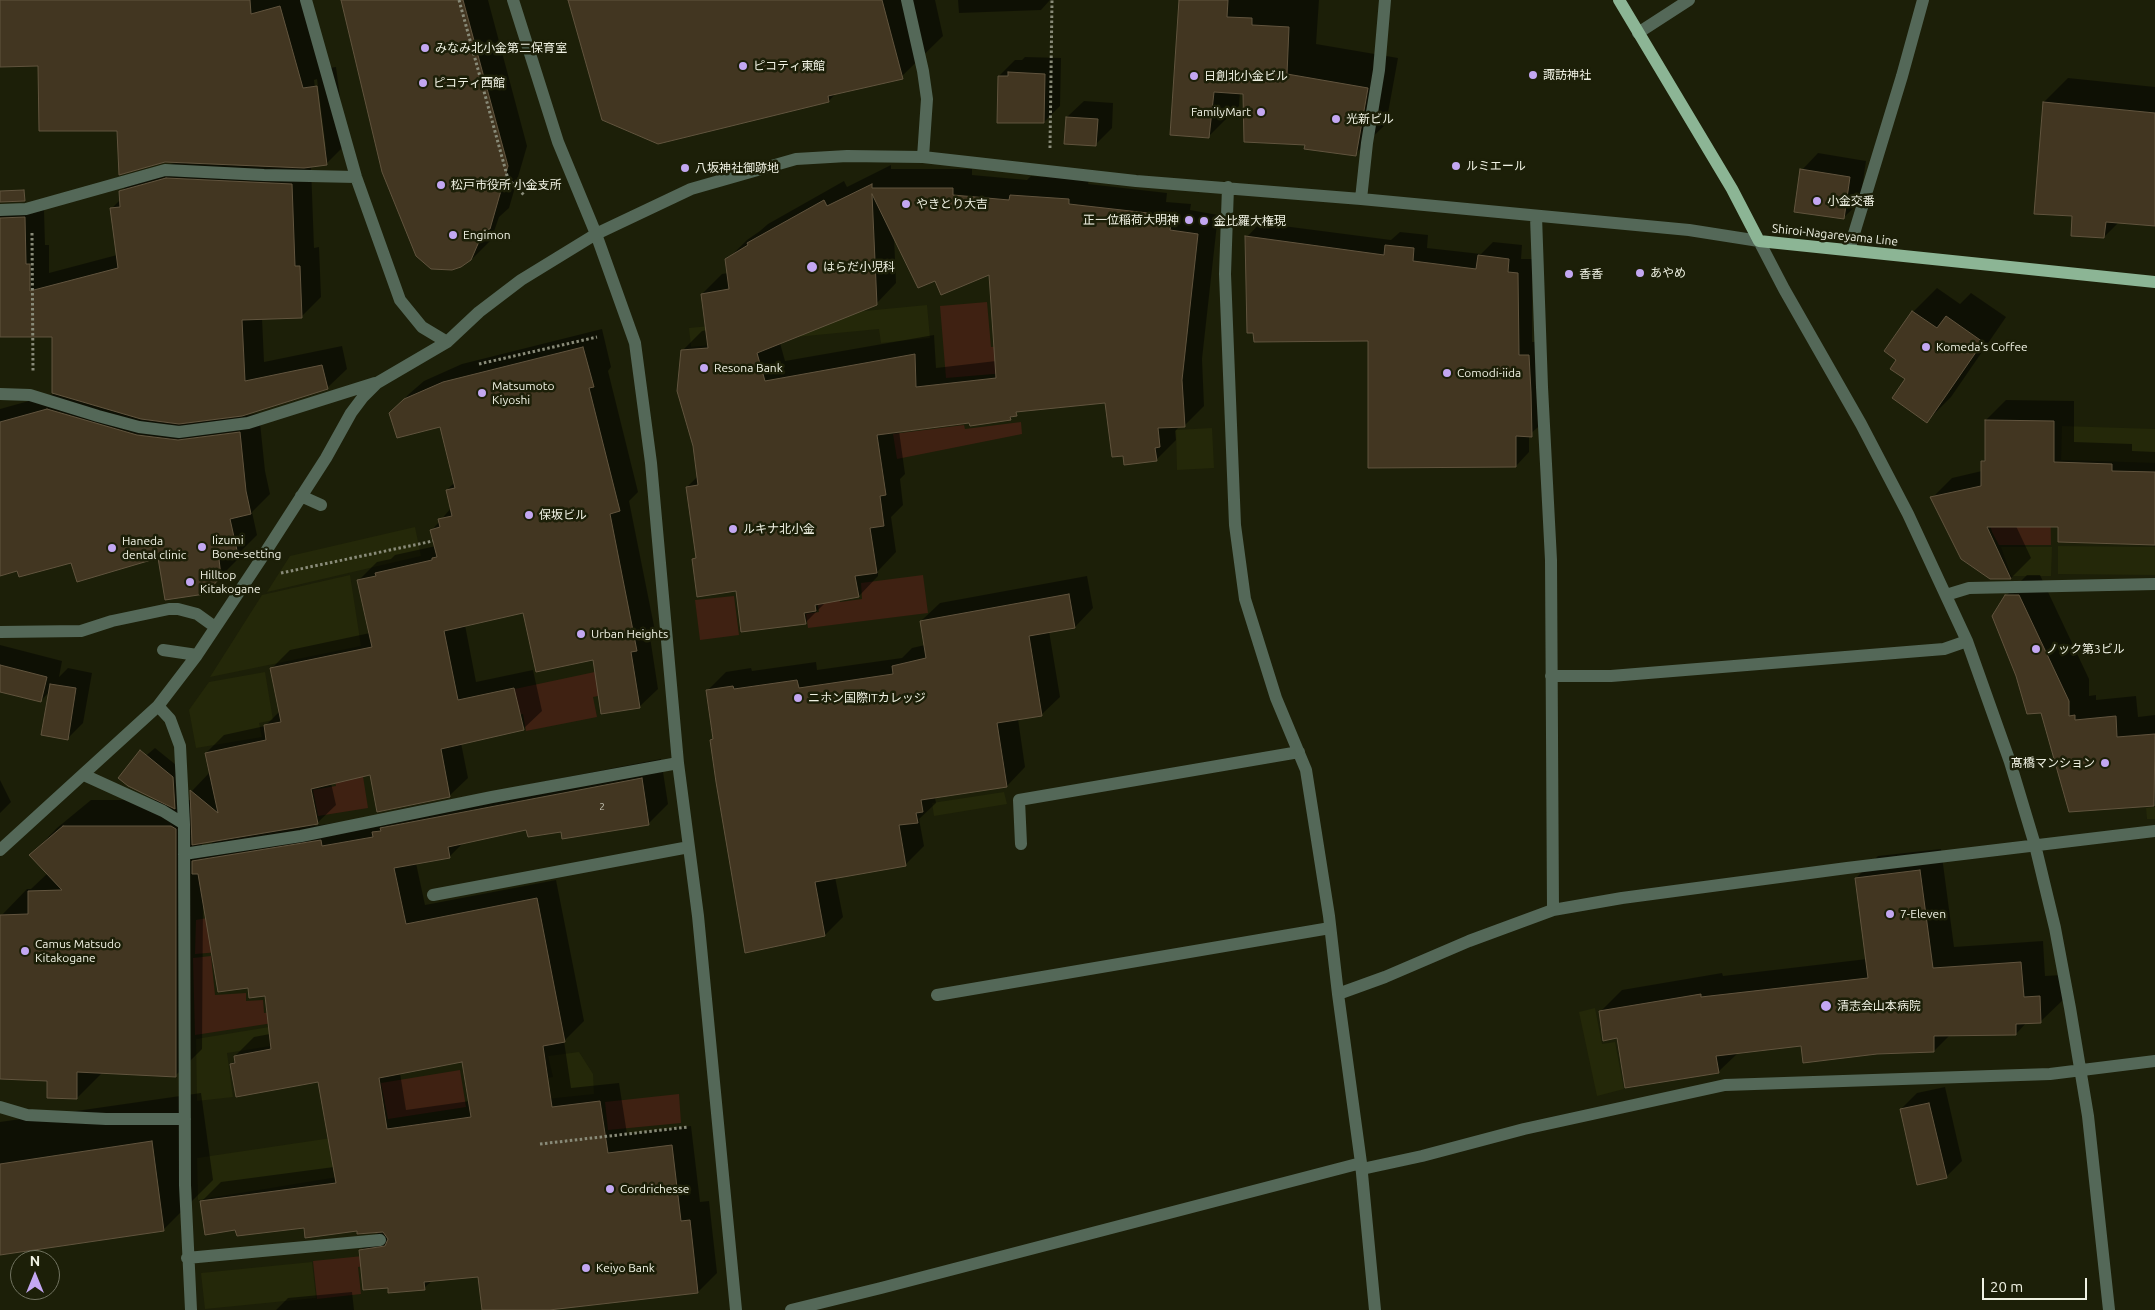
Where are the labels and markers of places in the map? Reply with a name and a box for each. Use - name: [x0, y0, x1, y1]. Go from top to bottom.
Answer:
- place label: みなみ北小金第二保育室: [435, 41, 567, 55]
- marker: みなみ北小金第二保育室: [419, 42, 431, 54]
- place label: ピコティ東館: [753, 59, 825, 73]
- marker: ピコティ東館: [737, 60, 749, 72]
- place label: 諏訪神社: [1543, 68, 1591, 82]
- place label: 日創北小金ビル: [1204, 69, 1288, 83]
- marker: 諏訪神社: [1527, 69, 1539, 81]
- marker: 日創北小金ビル: [1188, 70, 1200, 82]
- place label: ピコティ西館: [433, 76, 505, 90]
- marker: ピコティ西館: [417, 77, 429, 89]
- place label: FamilyMart: [1191, 105, 1251, 119]
- marker: FamilyMart: [1255, 106, 1267, 118]
- place label: 光新ビル: [1346, 112, 1394, 126]
- marker: 光新ビル: [1330, 113, 1342, 125]
- place label: ルミエール: [1466, 159, 1526, 173]
- marker: ルミエール: [1450, 160, 1462, 172]
- place label: 八坂神社御跡地: [695, 161, 779, 175]
- marker: 八坂神社御跡地: [679, 162, 691, 174]
- place label: 松戸市役所 小金支所: [451, 178, 562, 192]
- marker: 松戸市役所 小金支所: [435, 179, 447, 191]
- place label: 小金交番: [1827, 194, 1875, 208]
- marker: 小金交番: [1811, 195, 1823, 207]
- place label: やきとり大吉: [916, 197, 988, 211]
- marker: やきとり大吉: [900, 198, 912, 210]
- place label: 正一位稲荷大明神: [1083, 213, 1179, 227]
- marker: 正一位稲荷大明神: [1183, 214, 1195, 226]
- place label: 金比羅大権現: [1214, 214, 1286, 228]
- marker: 金比羅大権現: [1198, 215, 1210, 227]
- place label: Engimon: [463, 228, 511, 242]
- marker: Engimon: [447, 229, 459, 241]
- marker: はらだ小児科: [805, 260, 819, 274]
- place label: はらだ小児科: [823, 260, 895, 274]
- place label: あやめ: [1650, 266, 1686, 280]
- place label: 香香: [1579, 267, 1603, 281]
- marker: あやめ: [1634, 267, 1646, 279]
- marker: 香香: [1563, 268, 1575, 280]
- place label: Komeda's Coffee: [1936, 340, 2028, 354]
- marker: Komeda's Coffee: [1920, 341, 1932, 353]
- place label: Resona Bank: [714, 361, 783, 375]
- marker: Resona Bank: [698, 362, 710, 374]
- place label: Comodi-iida: [1457, 366, 1521, 380]
- marker: Comodi-iida: [1441, 367, 1453, 379]
- place label: Matsumoto Kiyoshi: [492, 379, 554, 407]
- marker: Matsumoto Kiyoshi: [476, 387, 488, 399]
- place label: 保坂ビル: [539, 508, 587, 522]
- marker: 保坂ビル: [523, 509, 535, 521]
- place label: ルキナ北小金: [743, 522, 815, 536]
- marker: ルキナ北小金: [727, 523, 739, 535]
- place label: Iizumi Bone-setting: [212, 533, 282, 561]
- place label: Haneda dental clinic: [122, 534, 186, 562]
- marker: Iizumi Bone-setting: [196, 541, 208, 553]
- marker: Haneda dental clinic: [106, 542, 118, 554]
- place label: Hilltop Kitakogane: [200, 568, 261, 596]
- marker: Hilltop Kitakogane: [184, 576, 196, 588]
- place label: Urban Heights: [591, 627, 668, 641]
- marker: Urban Heights: [575, 628, 587, 640]
- place label: ノック第3ビル: [2046, 642, 2125, 656]
- marker: ノック第3ビル: [2030, 643, 2042, 655]
- place label: ニホン国際ITカレッジ: [808, 691, 926, 705]
- marker: ニホン国際ITカレッジ: [792, 692, 804, 704]
- place label: 髙橋マンション: [2011, 756, 2095, 770]
- marker: 髙橋マンション: [2099, 757, 2111, 769]
- place label: 7-Eleven: [1900, 907, 1946, 921]
- marker: 7-Eleven: [1884, 908, 1896, 920]
- place label: Camus Matsudo Kitakogane: [35, 937, 121, 965]
- marker: Camus Matsudo Kitakogane: [19, 945, 31, 957]
- marker: 清志会山本病院: [1819, 999, 1833, 1013]
- place label: 清志会山本病院: [1837, 999, 1921, 1013]
- place label: Cordrichesse: [620, 1182, 689, 1196]
- marker: Cordrichesse: [604, 1183, 616, 1195]
- place label: Keiyo Bank: [596, 1261, 655, 1275]
- marker: Keiyo Bank: [580, 1262, 592, 1274]

